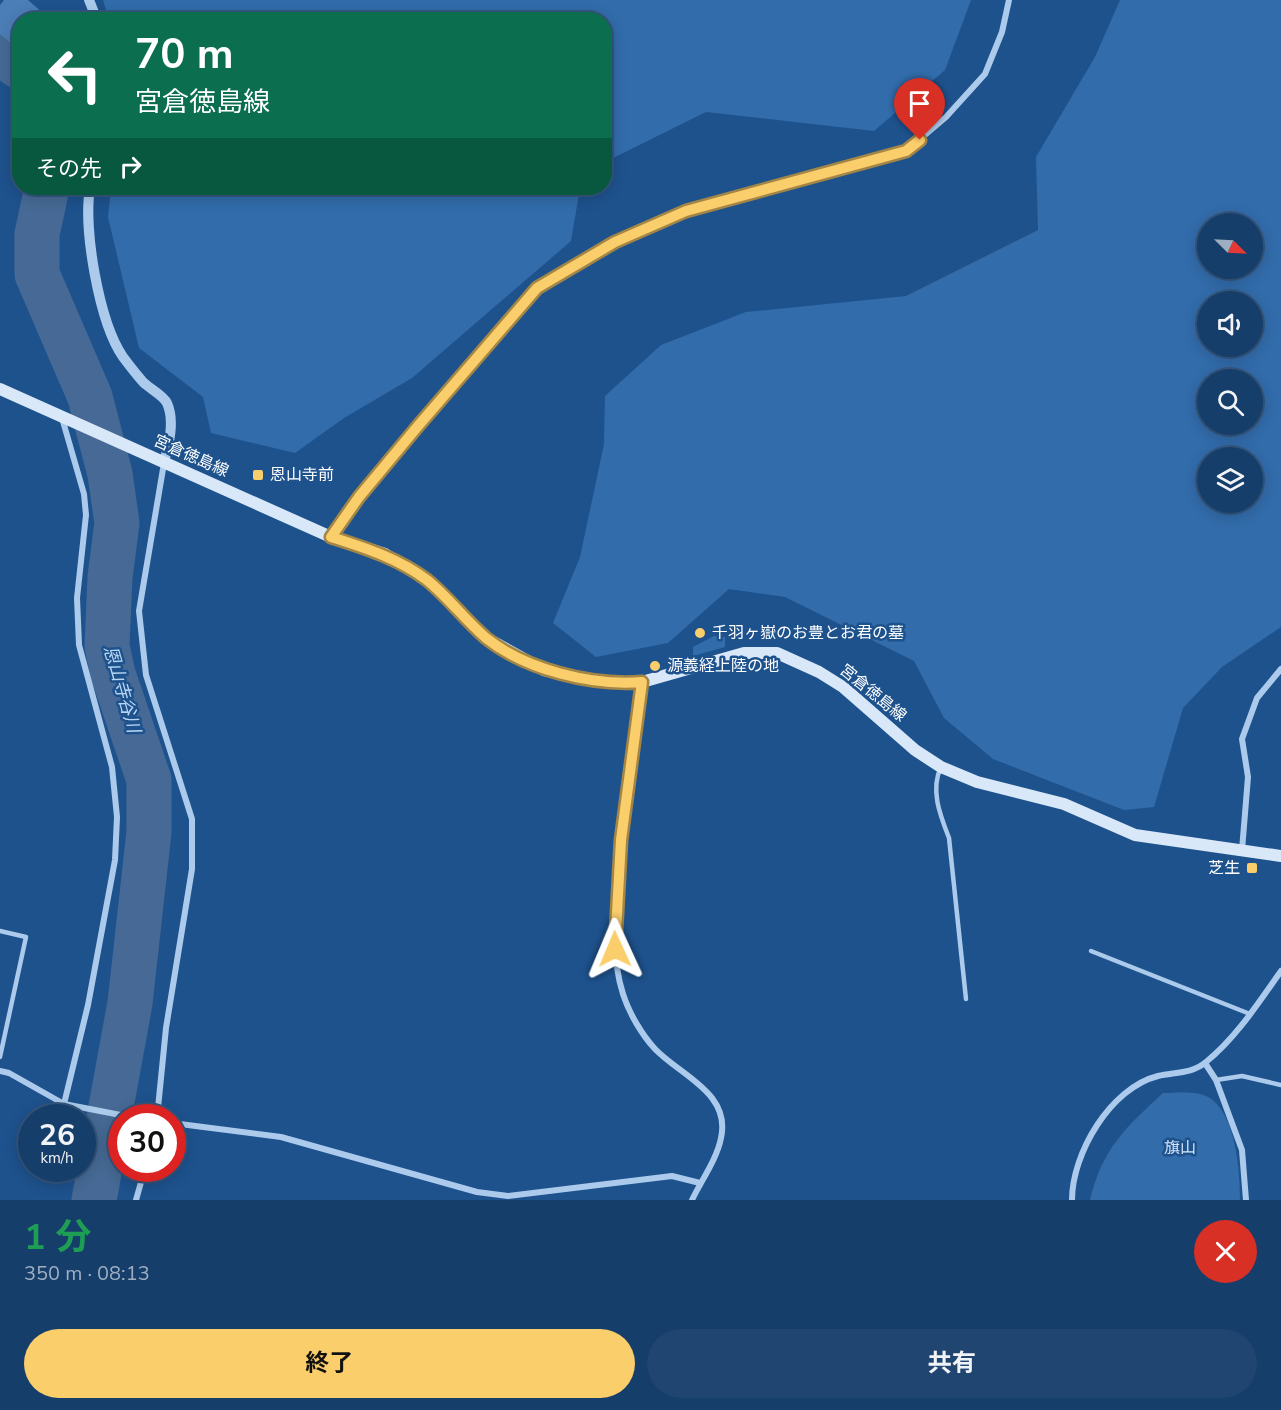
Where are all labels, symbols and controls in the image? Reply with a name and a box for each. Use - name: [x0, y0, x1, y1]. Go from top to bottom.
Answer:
- text: 70 m: [135, 26, 234, 83]
- icon: left: [36, 36, 114, 114]
- pin: [894, 78, 945, 140]
- text: 宮倉徳島線: [135, 84, 270, 121]
- icon: arrive: [903, 87, 936, 120]
- icon: right: [114, 150, 147, 183]
- text: その先: [36, 154, 102, 184]
- north arrow: [1197, 213, 1263, 279]
- map controls: [1197, 213, 1263, 513]
- button: sound: [1197, 291, 1263, 357]
- button: search: [1197, 369, 1263, 435]
- street label: 宮倉徳島線: [150, 430, 232, 482]
- button: layers: [1197, 447, 1263, 513]
- place label: 恩山寺前: [270, 464, 334, 486]
- marker: 恩山寺前: [251, 468, 265, 482]
- place label: 千羽ヶ嶽のお豊とお君の墓: [712, 622, 904, 644]
- marker: 千羽ヶ嶽のお豊とお君の墓: [693, 626, 707, 640]
- water label: 恩山寺谷川: [98, 642, 146, 737]
- place label: 源義経上陸の地: [667, 655, 779, 677]
- marker: 源義経上陸の地: [648, 659, 662, 673]
- street label: 宮倉徳島線: [835, 659, 911, 727]
- place label: 芝生: [1208, 857, 1240, 879]
- marker: 芝生: [1245, 861, 1259, 875]
- position arrow: [583, 917, 647, 981]
- speed limit sign: 30: [108, 1104, 186, 1182]
- text: 26: [39, 1115, 75, 1156]
- park label: 旗山: [1164, 1137, 1196, 1159]
- text: km/h: [40, 1148, 74, 1168]
- text: 1 分: [24, 1213, 91, 1262]
- button: close: [1194, 1220, 1257, 1283]
- text: 350 m · 08:13: [24, 1260, 150, 1287]
- button: 終了: [24, 1329, 635, 1398]
- button: 共有: [647, 1329, 1257, 1398]

